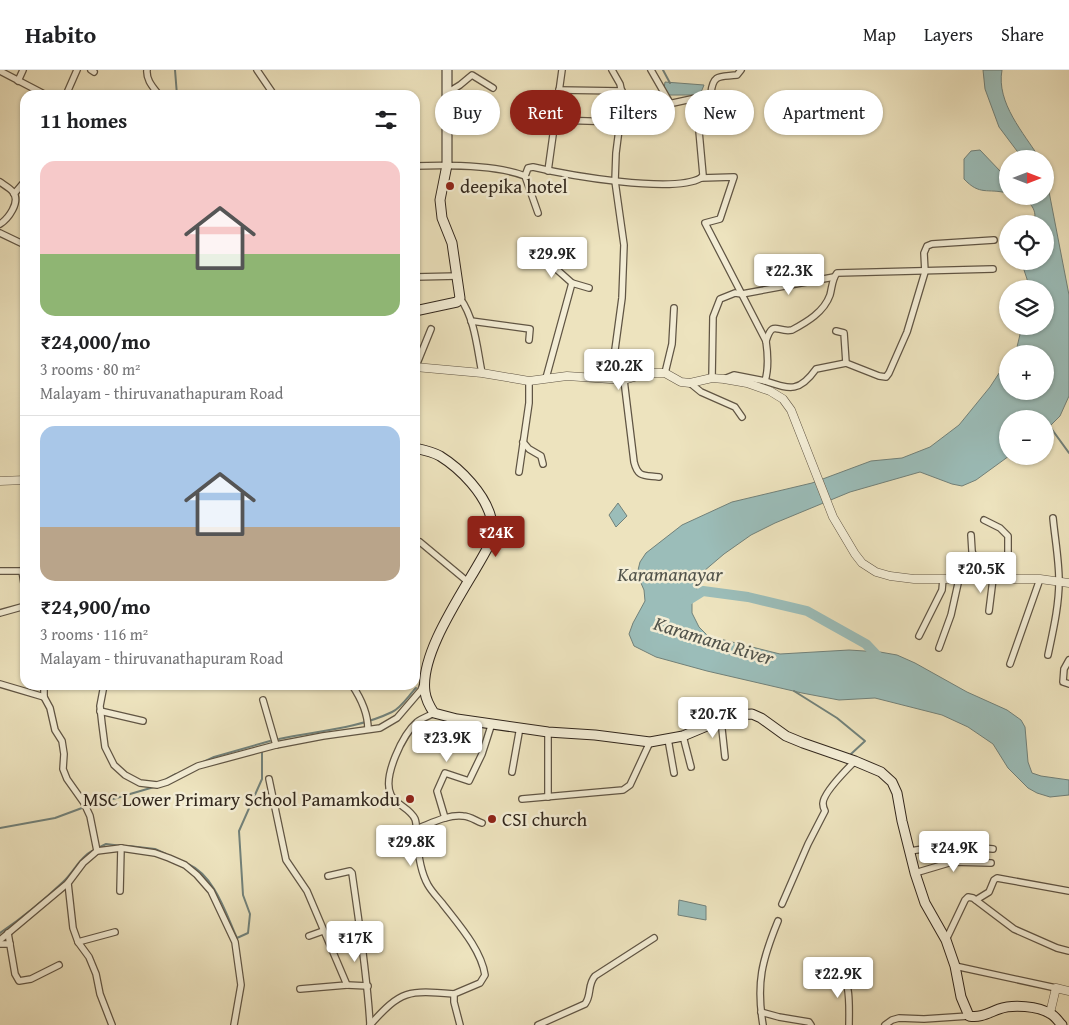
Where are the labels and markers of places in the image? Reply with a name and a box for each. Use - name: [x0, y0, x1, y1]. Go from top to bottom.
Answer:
- place label: deepika hotel: [460, 172, 568, 200]
- marker: deepika hotel: [444, 180, 456, 192]
- pin: ₹29.9K: [511, 236, 593, 279]
- pin: ₹22.3K: [748, 254, 830, 296]
- pin: ₹20.2K: [578, 348, 660, 391]
- pin: ₹24K: [466, 516, 526, 558]
- pin: ₹20.5K: [940, 552, 1022, 594]
- pin: ₹20.7K: [672, 696, 754, 739]
- pin: ₹23.9K: [406, 720, 488, 763]
- place label: MSC Lower Primary School Pamamkodu: [83, 785, 401, 813]
- marker: MSC Lower Primary School Pamamkodu: [404, 793, 416, 805]
- place label: CSI church: [502, 805, 587, 833]
- marker: CSI church: [486, 813, 498, 825]
- pin: ₹29.8K: [370, 824, 452, 867]
- pin: ₹24.9K: [913, 830, 995, 873]
- pin: ₹17K: [325, 920, 385, 963]
- pin: ₹22.9K: [797, 956, 879, 999]

